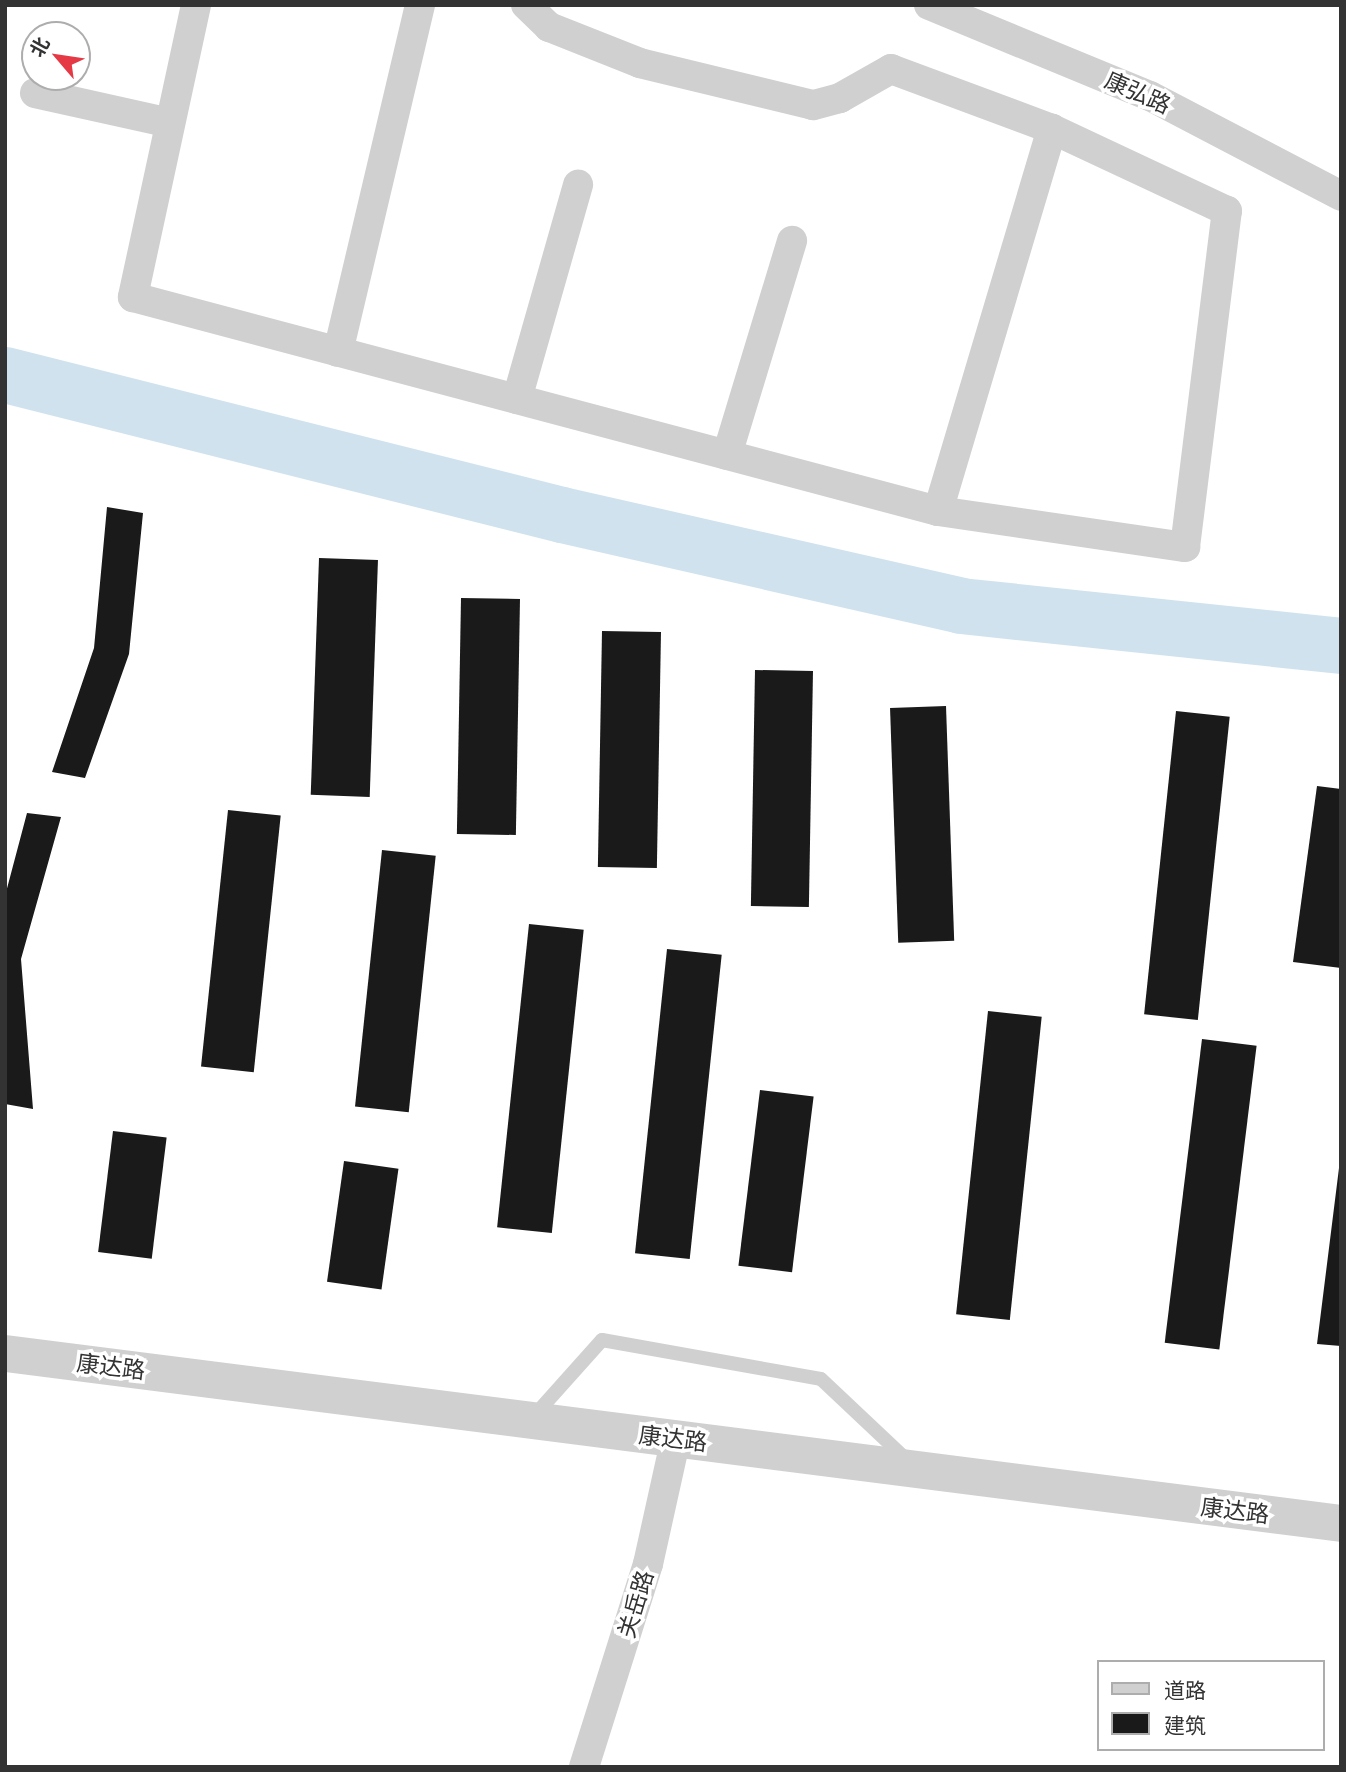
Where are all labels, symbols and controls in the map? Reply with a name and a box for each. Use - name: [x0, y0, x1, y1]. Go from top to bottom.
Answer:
- north arrow: [21, 21, 91, 91]
- text: 北: [23, 32, 55, 61]
- street label: 康弘路: [1101, 65, 1175, 119]
- street label: 康达路: [75, 1348, 147, 1384]
- street label: 康达路: [637, 1420, 709, 1456]
- street label: 康达路: [1199, 1492, 1271, 1528]
- street label: 关岳路: [612, 1567, 658, 1641]
- legend: [1098, 1660, 1325, 1751]
- text: 道路: [1164, 1676, 1206, 1704]
- text: 建筑: [1164, 1711, 1206, 1739]

